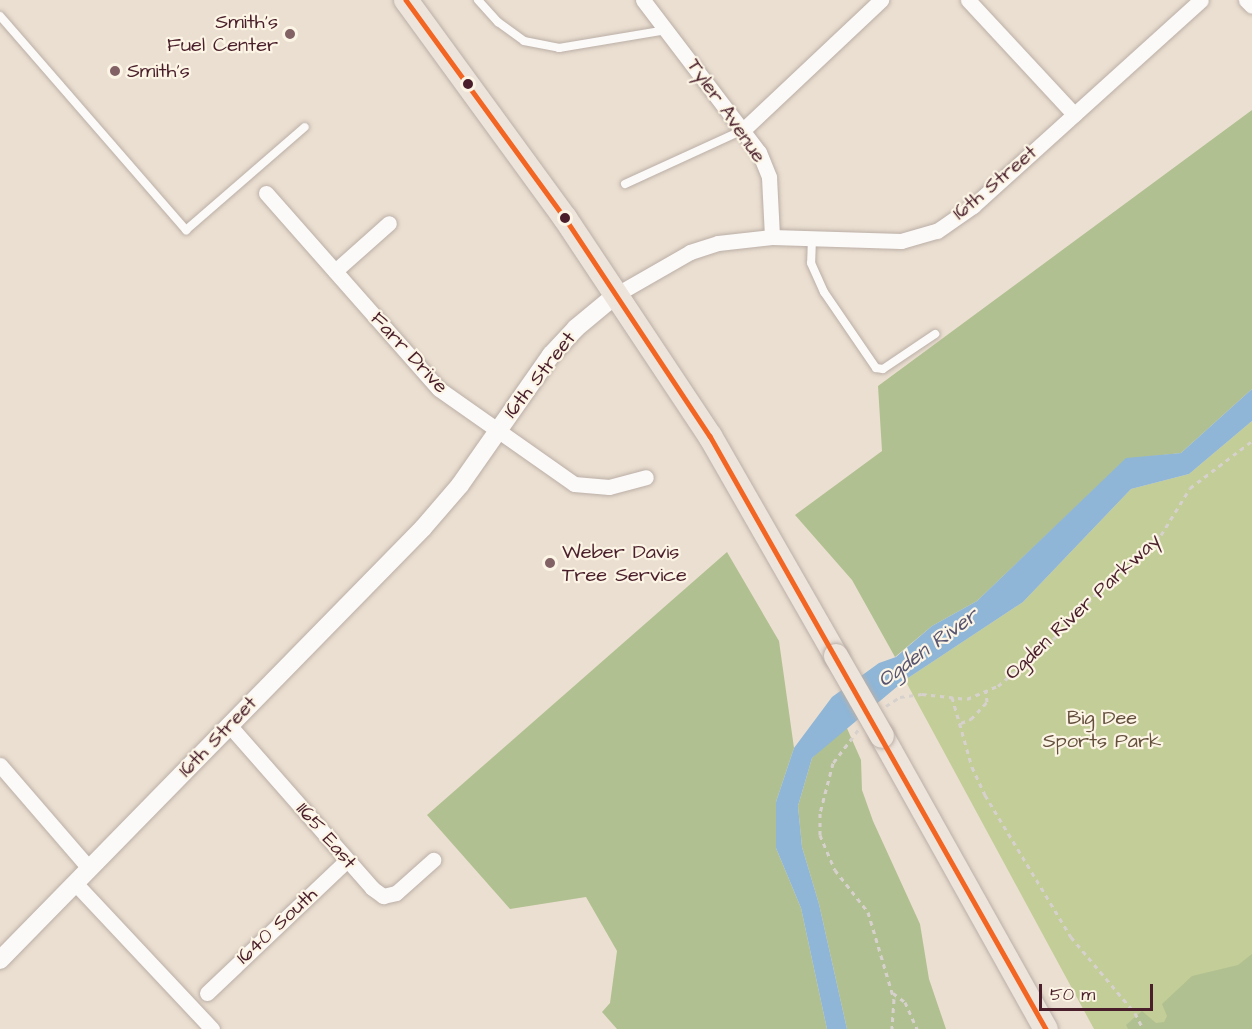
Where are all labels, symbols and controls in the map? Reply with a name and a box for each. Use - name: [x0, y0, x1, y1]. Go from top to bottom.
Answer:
- place label: Smith's Fuel Center: [167, 11, 278, 58]
- marker: Smith's Fuel Center: [283, 27, 297, 41]
- street label: Tyler Avenue: [681, 54, 771, 168]
- place label: Smith's: [127, 59, 190, 83]
- marker: Smith's: [108, 64, 122, 78]
- unlabelled marker: [462, 78, 474, 90]
- street label: 16th Street: [948, 141, 1042, 225]
- unlabelled marker: [559, 212, 571, 224]
- street label: Farr Drive: [365, 307, 453, 399]
- street label: 16th Street: [499, 327, 581, 423]
- street label: Ogden River Parkway: [1000, 529, 1166, 685]
- place label: Weber Davis Tree Service: [562, 540, 687, 587]
- marker: Weber Davis Tree Service: [543, 556, 557, 570]
- water label: Ogden River: [873, 603, 983, 693]
- street label: 16th Street: [174, 692, 262, 782]
- park label: Big Dee Sports Park: [1043, 706, 1161, 753]
- street label: 1165 East: [291, 798, 361, 874]
- street label: 1640 South: [232, 883, 322, 969]
- scale bar: [1042, 972, 1156, 1010]
- text: 50 m: [1050, 982, 1095, 1007]

